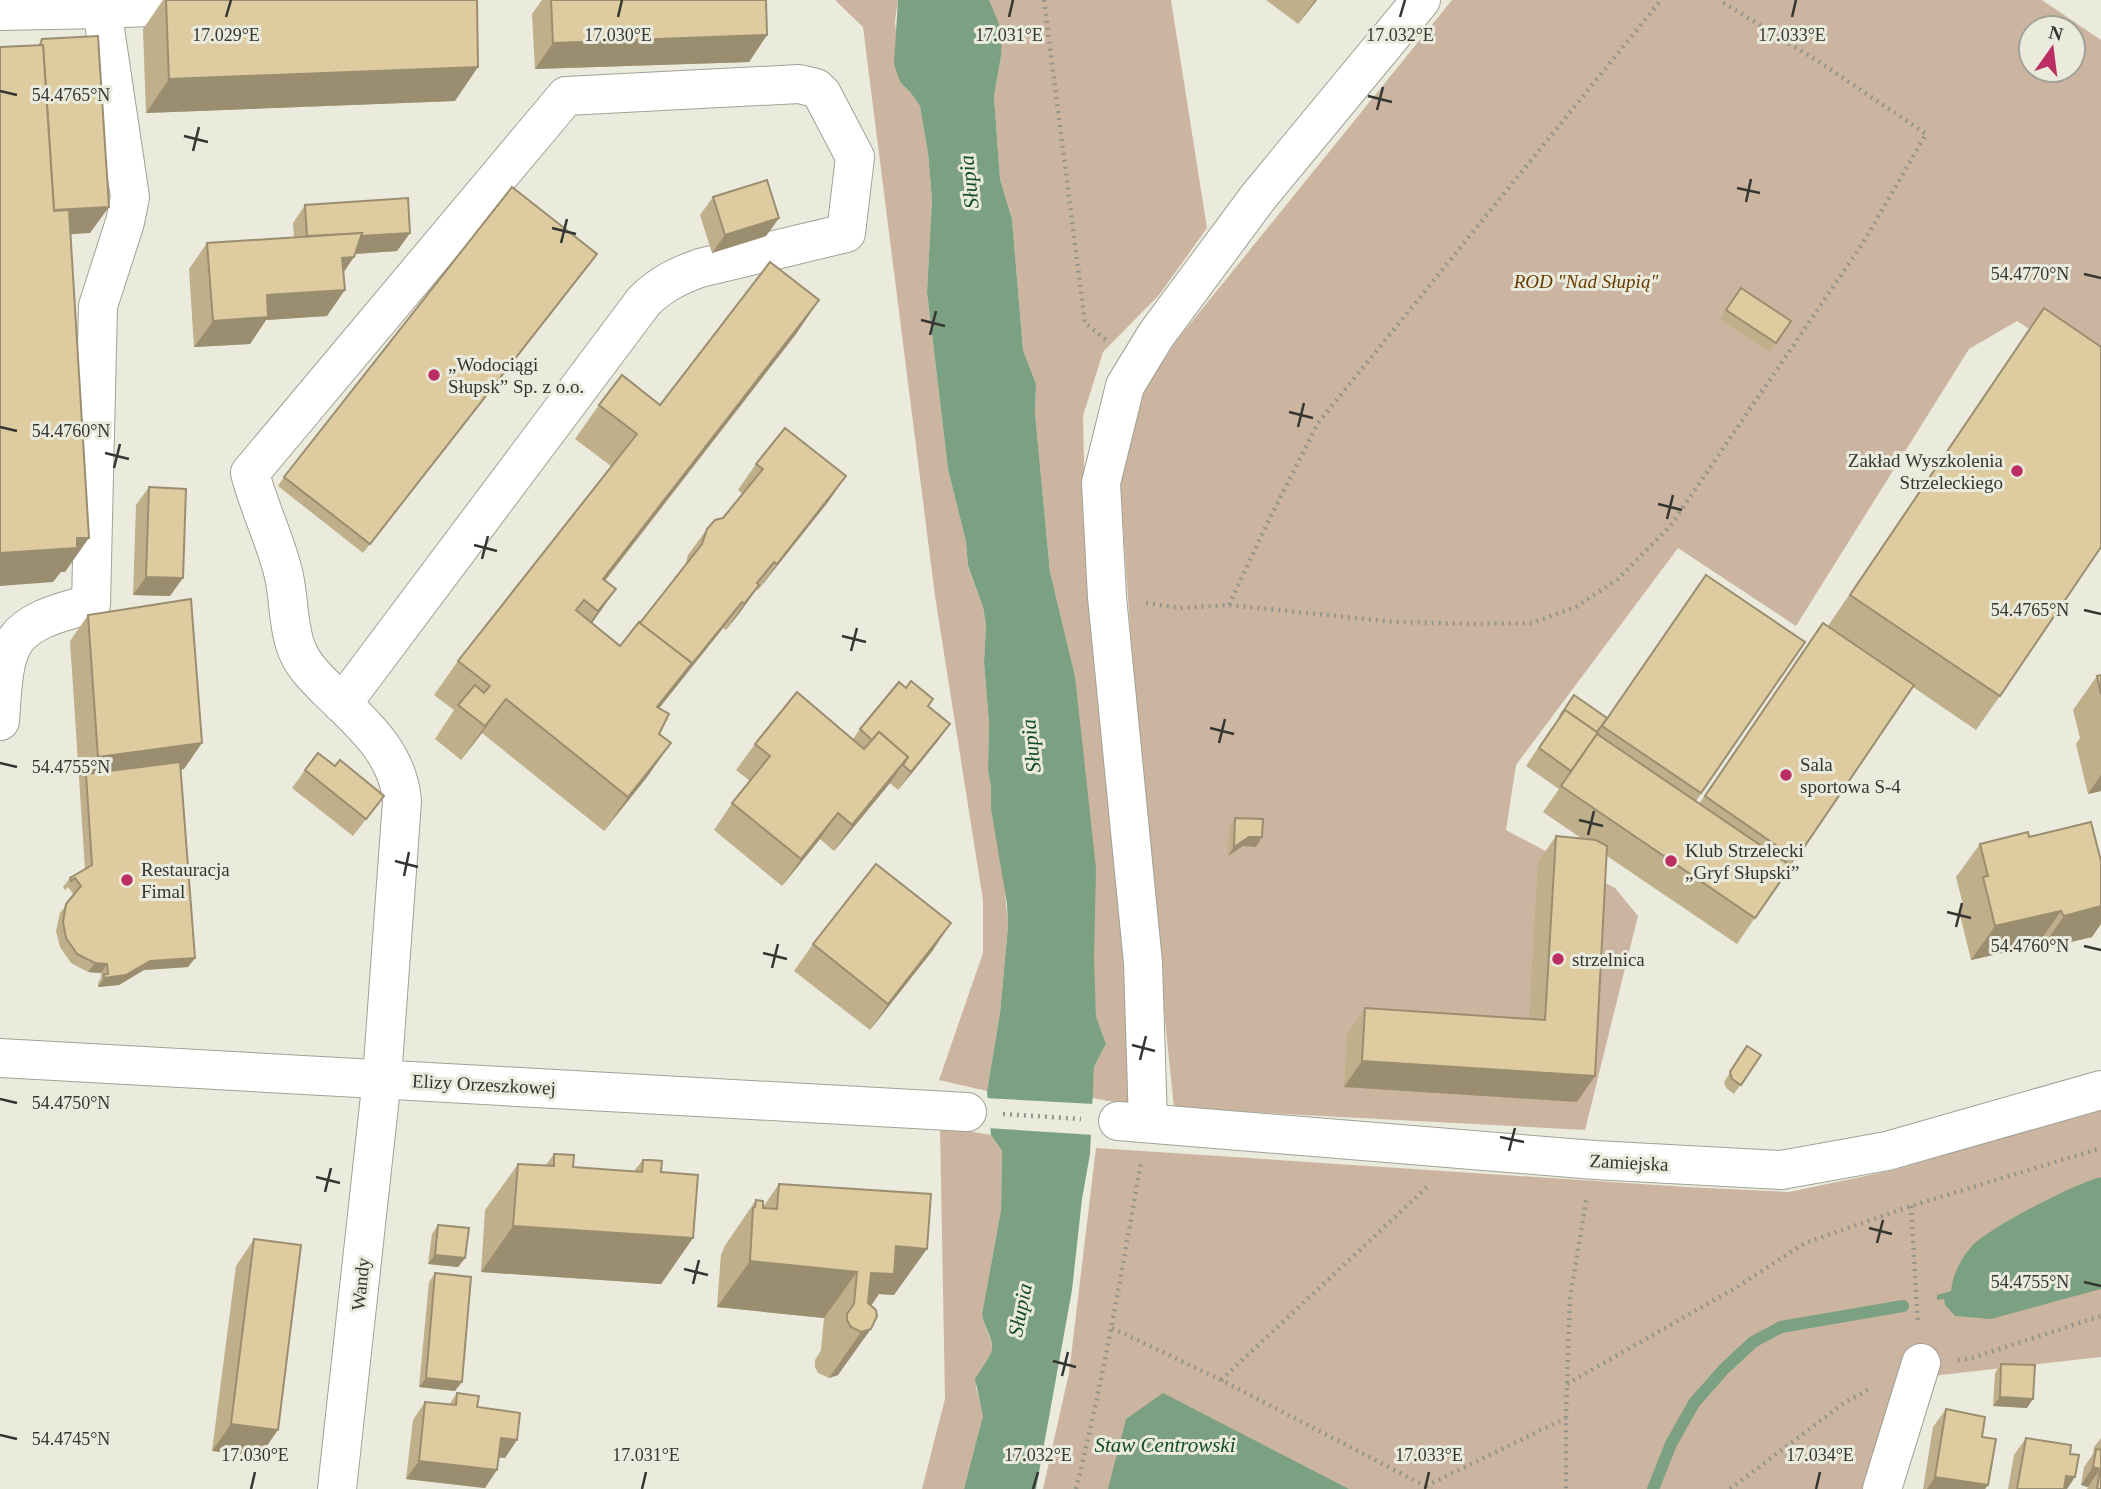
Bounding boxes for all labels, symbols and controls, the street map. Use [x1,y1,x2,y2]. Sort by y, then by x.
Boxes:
north arrow [2017,14,2087,84]
text: N [2047,21,2065,45]
text: 17.029°E [192,25,260,45]
text: 17.030°E [584,25,652,45]
text: 17.031°E [975,25,1043,45]
text: 17.032°E [1366,25,1434,45]
text: 17.033°E [1758,25,1826,45]
text: 54.4765°N [32,85,110,105]
water label: Słupia [954,154,984,210]
text: 54.4770°N [1991,264,2069,284]
park label: ROD "Nad Słupią" [1513,271,1659,292]
place label: „Wodociągi Słupsk” Sp. z o.o. [448,354,584,397]
marker: „Wodociągi Słupsk” Sp. z o.o. [426,367,442,383]
text: 54.4760°N [32,421,110,441]
place label: Zakład Wyszkolenia Strzeleckiego [1848,450,2004,493]
marker: Zakład Wyszkolenia Strzeleckiego [2009,463,2025,479]
text: 54.4765°N [1991,600,2069,620]
water label: Słupia [1016,718,1046,774]
place label: Sala sportowa S-4 [1800,754,1901,797]
text: 54.4755°N [32,757,110,777]
marker: Sala sportowa S-4 [1778,767,1794,783]
place label: Klub Strzelecki „Gryf Słupski” [1685,840,1804,883]
marker: Klub Strzelecki „Gryf Słupski” [1663,853,1679,869]
place label: Restauracja Fimal [141,859,230,902]
marker: Restauracja Fimal [119,872,135,888]
text: 54.4760°N [1991,936,2069,956]
place label: strzelnica [1572,949,1645,970]
marker: strzelnica [1550,951,1566,967]
street label: Elizy Orzeszkowej [412,1070,556,1099]
text: 54.4750°N [32,1093,110,1113]
street label: Zamiejska [1589,1150,1670,1175]
street label: Wandy [347,1256,374,1312]
text: 54.4755°N [1991,1272,2069,1292]
water label: Słupia [1003,1281,1037,1339]
text: 54.4745°N [32,1429,110,1449]
water label: Staw Centrowski [1095,1433,1236,1457]
text: 17.030°E [221,1445,289,1465]
text: 17.031°E [612,1445,680,1465]
text: 17.032°E [1004,1445,1072,1465]
text: 17.033°E [1395,1445,1463,1465]
text: 17.034°E [1786,1445,1854,1465]

